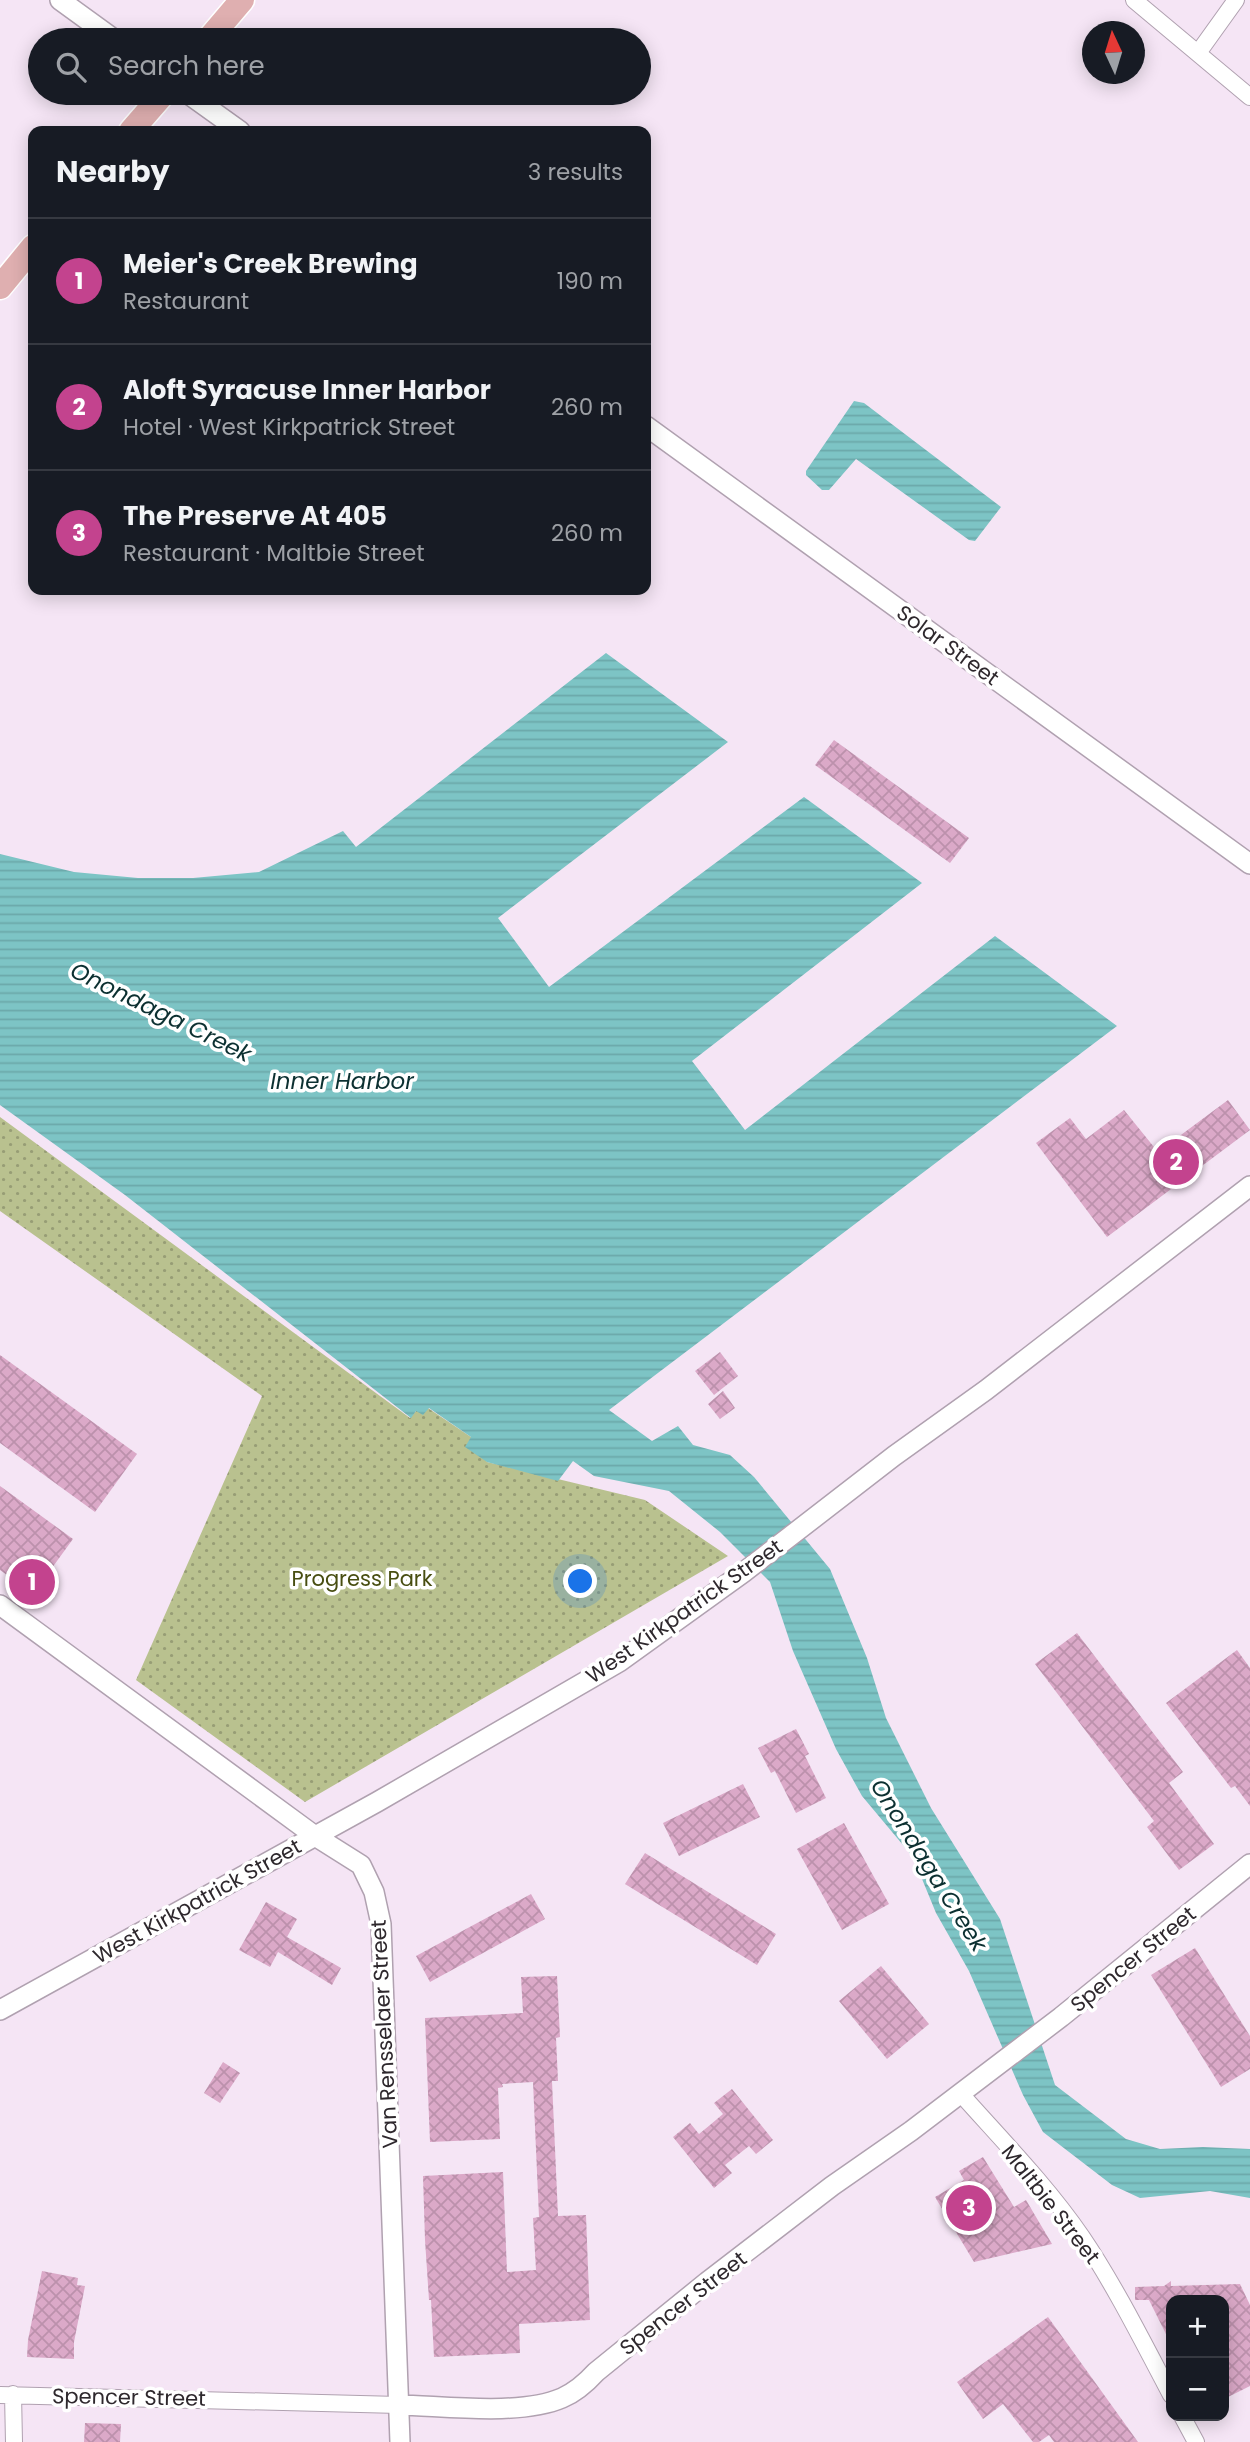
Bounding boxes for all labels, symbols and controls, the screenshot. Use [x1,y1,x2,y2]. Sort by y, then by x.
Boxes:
north arrow [1082,21,1145,84]
search box [28,28,651,105]
icon: search [52,48,90,86]
text: Search here [108,48,265,84]
text: Nearby [56,150,170,193]
text: 3 results [528,156,623,188]
text: Meier's Creek Brewing [123,246,418,282]
text: 1 [75,265,83,297]
text: 190 m [557,265,623,297]
text: Restaurant [123,285,249,317]
text: Aloft Syracuse Inner Harbor [123,372,491,408]
text: 2 [72,391,86,423]
text: 260 m [551,391,623,423]
text: Hotel · West Kirkpatrick Street [123,411,455,443]
text: The Preserve At 405 [123,498,387,534]
text: 3 [72,517,86,549]
text: 260 m [551,517,623,549]
text: Restaurant · Maltbie Street [123,537,425,569]
street label: Solar Street [891,598,1005,692]
water label: Onondaga Creek [65,954,258,1070]
water label: Inner Harbor [270,1065,415,1097]
pin: 2 [1153,1136,1199,1188]
street label: West Kirkpatrick Street [580,1532,788,1690]
pin: 1 [9,1556,55,1608]
park label: Progress Park [291,1564,433,1593]
your location [563,1564,597,1598]
water label: Onondaga Creek [863,1773,996,1958]
street label: West Kirkpatrick Street [88,1832,306,1970]
street label: Spencer Street [1064,1899,1202,2019]
street label: Van Rensselaer Street [364,1919,404,2149]
street label: Maltbie Street [995,2138,1107,2270]
pin: 3 [946,2182,992,2234]
street label: Spencer Street [614,2244,752,2362]
map controls [1166,2295,1229,2421]
button: + [1166,2295,1229,2358]
button: − [1166,2358,1229,2421]
street label: Spencer Street [52,2381,206,2413]

